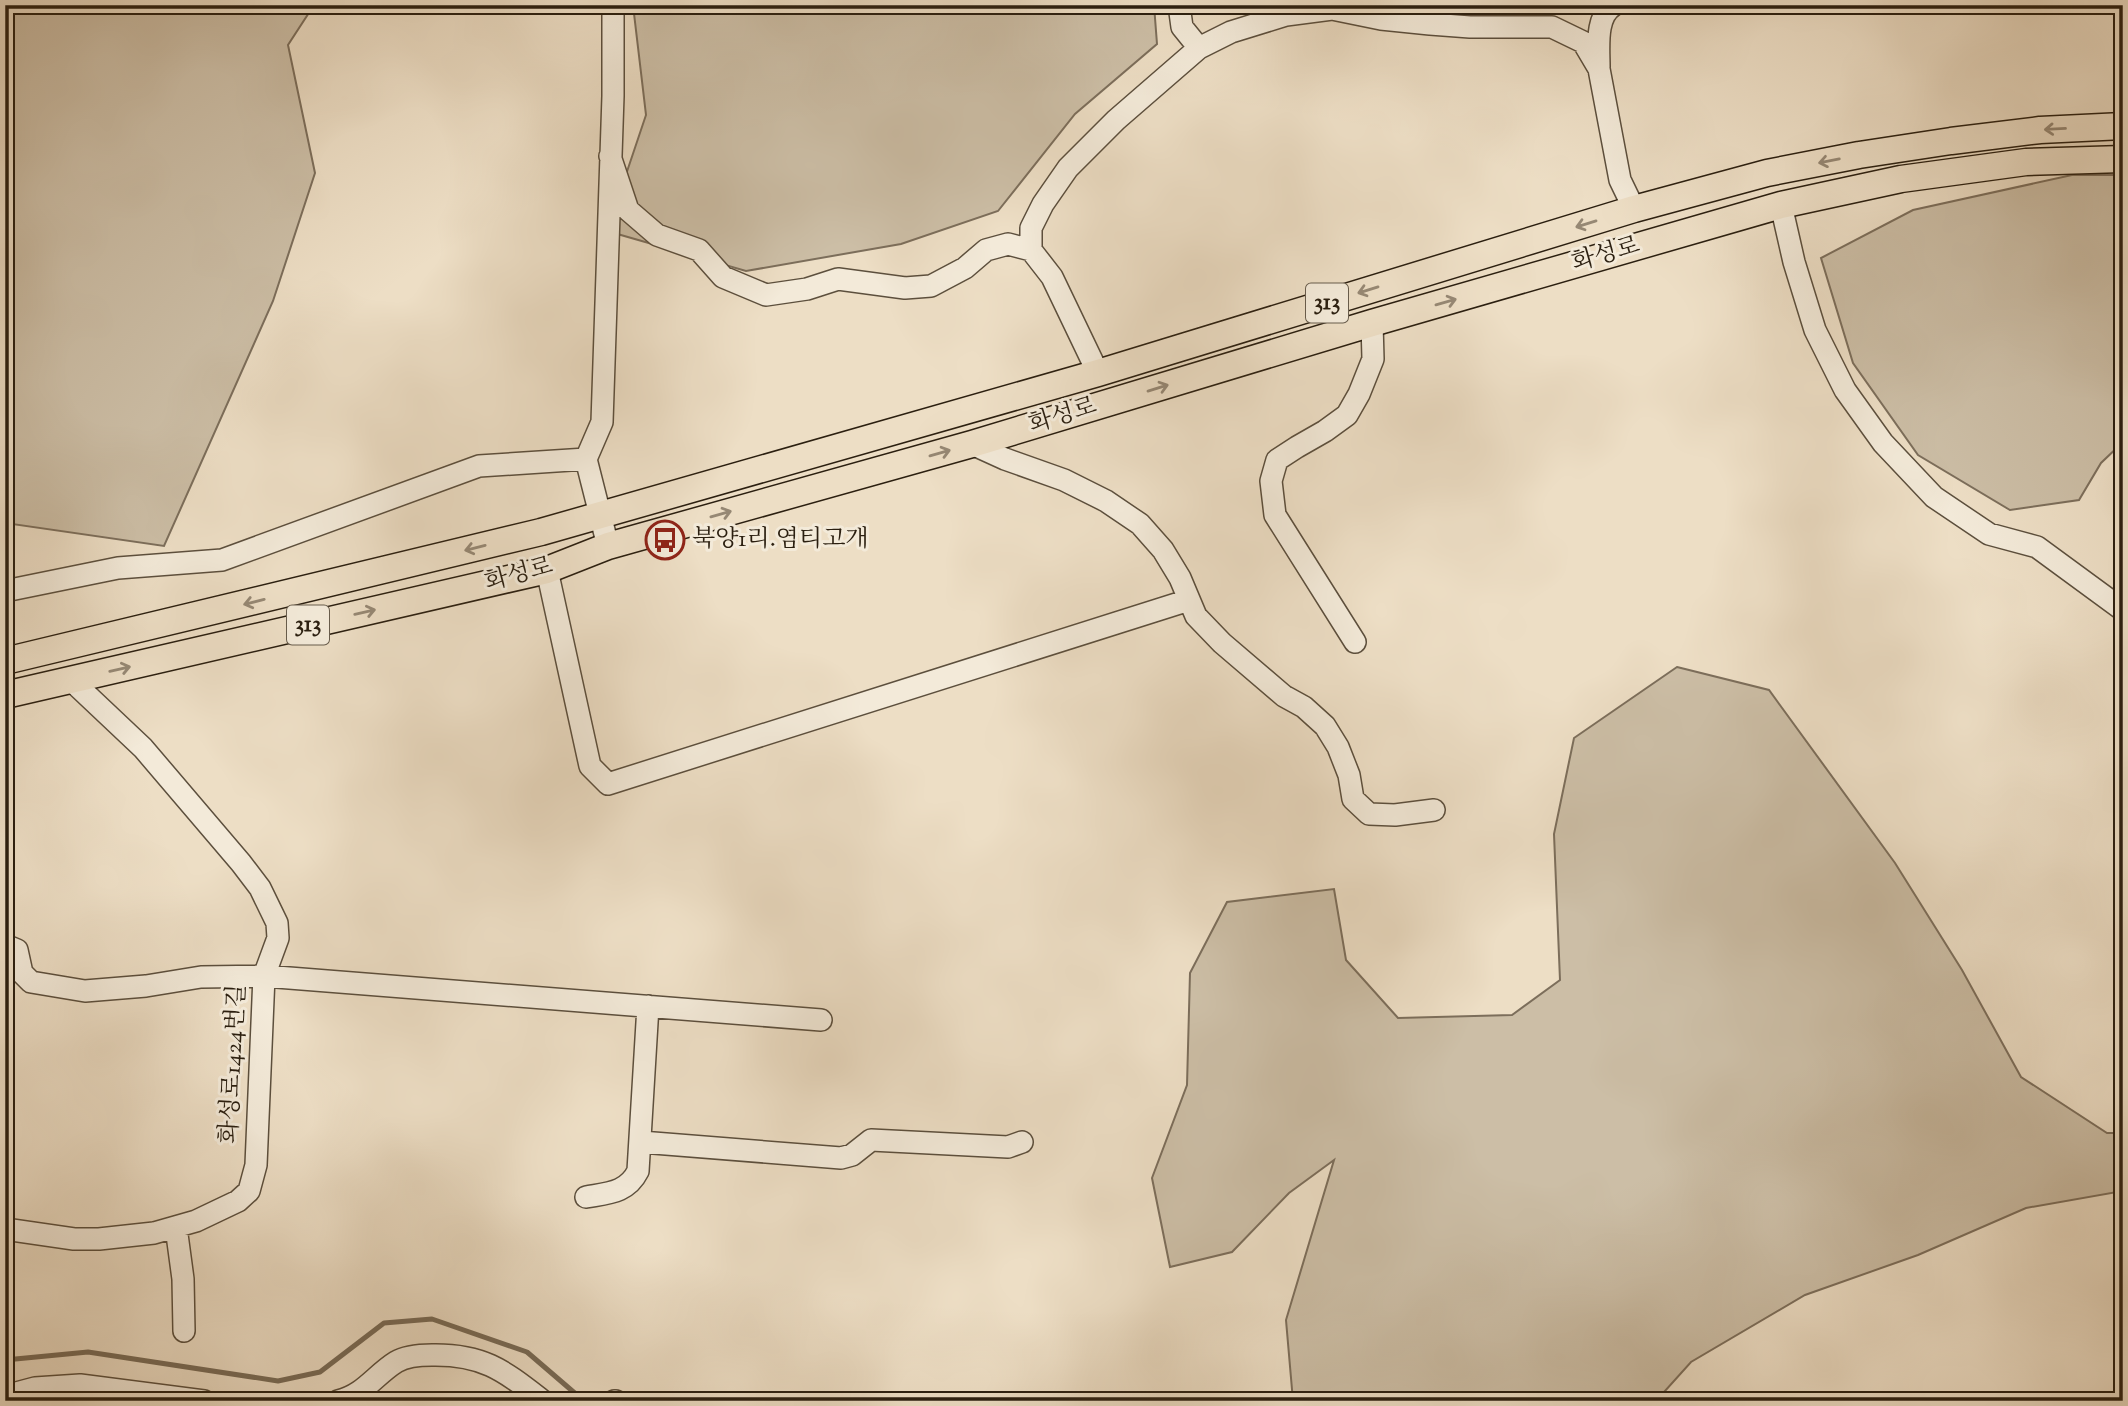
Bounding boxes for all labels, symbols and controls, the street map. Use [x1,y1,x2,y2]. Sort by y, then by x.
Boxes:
one-way arrow [2043,123,2066,136]
one-way arrow [1818,154,1841,168]
one-way arrow [1575,218,1597,231]
street label: 화성로 [1568,229,1644,281]
road number: 313 [1306,284,1348,322]
one-way arrow [1357,285,1379,298]
one-way arrow [1435,294,1457,307]
one-way arrow [1147,380,1169,393]
street label: 화성로 [1025,390,1101,442]
one-way arrow [929,445,951,458]
one-way arrow [709,507,732,520]
bus stop icon: 북양1리.염티고개 [644,519,686,561]
place label: 북양1리.염티고개 [692,523,869,557]
one-way arrow [464,542,487,555]
street label: 화성로 [481,550,557,600]
one-way arrow [243,596,266,609]
one-way arrow [353,604,376,618]
road number: 313 [287,606,329,645]
one-way arrow [108,661,131,675]
street label: 화성로1424번길 [213,983,255,1145]

